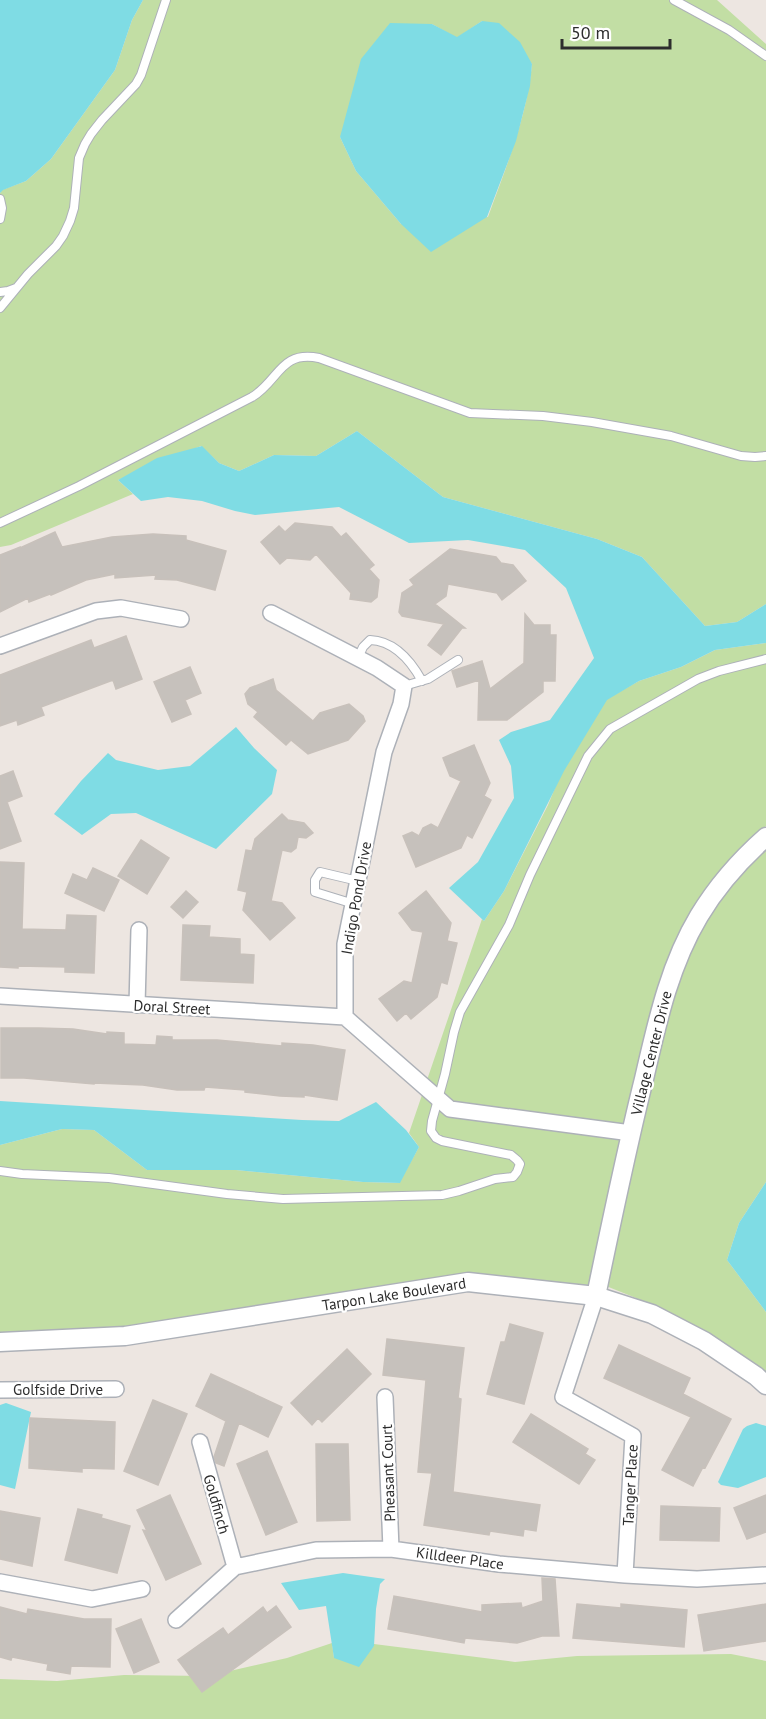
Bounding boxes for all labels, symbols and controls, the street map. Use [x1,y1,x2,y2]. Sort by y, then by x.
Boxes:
scale bar [562,12,670,50]
text: 50 m [571,21,610,44]
street label: Indigo Pond Drive [337,840,375,956]
street label: Village Center Drive [626,989,676,1118]
street label: Doral Street [133,995,211,1019]
street label: Tarpon Lake Boulevard [321,1273,467,1315]
street label: Golfside Drive [13,1380,103,1399]
street label: Pheasant Court [377,1424,399,1522]
street label: Tanger Place [618,1444,642,1526]
street label: Goldfinch [199,1472,235,1536]
street label: Killdeer Place [415,1542,505,1574]

